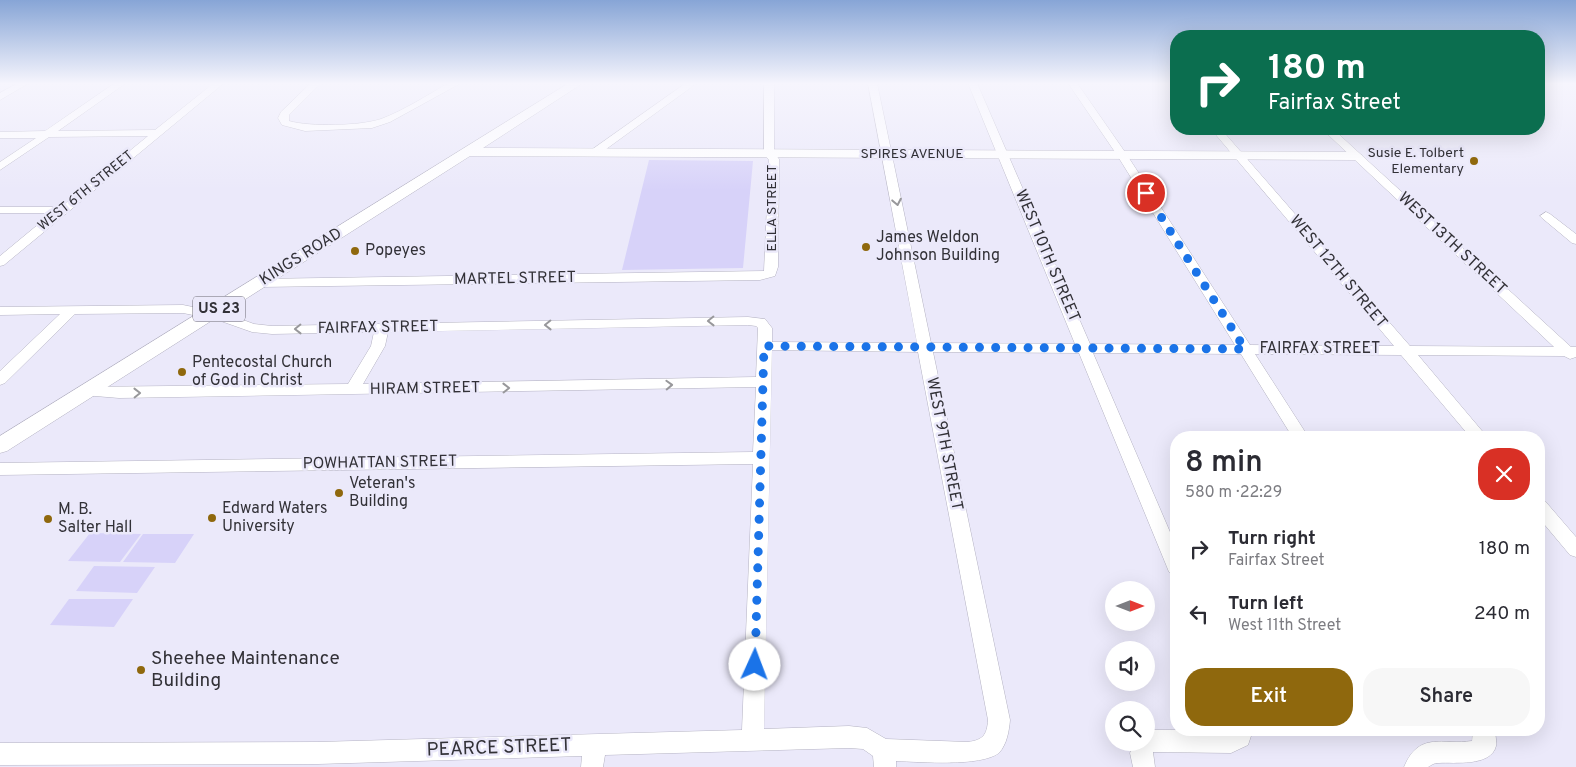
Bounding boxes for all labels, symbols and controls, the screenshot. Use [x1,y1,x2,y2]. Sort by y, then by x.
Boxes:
text: 180 m [1268,47,1366,91]
icon: right [1185,50,1250,115]
text: Fairfax Street [1268,90,1401,117]
place label: Susie E. Tolbert Elementary [1367,145,1464,178]
street label: SPIRES AVENUE [860,146,964,163]
street label: WEST 6TH STREET [35,147,137,235]
marker: Susie E. Tolbert Elementary [1468,155,1480,167]
street label: ELLA STREET [764,165,781,251]
pin [1125,172,1167,214]
icon: arrive [1132,179,1160,207]
street label: WEST 10TH STREET [1010,187,1084,325]
street label: WEST 13TH STREET [1393,188,1511,300]
one-way arrow [891,197,901,206]
street label: WEST 12TH STREET [1285,211,1391,333]
street label: KINGS ROAD [256,224,346,290]
place label: James Weldon Johnson Building [876,228,1000,266]
place label: Popeyes [365,241,426,261]
marker: James Weldon Johnson Building [860,241,872,253]
marker: Popeyes [349,245,361,257]
street label: MARTEL STREET [454,268,576,290]
road number: US 23 [193,296,245,322]
one-way arrow [707,316,715,327]
street label: FAIRFAX STREET [317,317,439,339]
one-way arrow [544,320,552,330]
one-way arrow [294,324,302,334]
street label: FAIRFAX STREET [1260,339,1380,359]
place label: Pentecostal Church of God in Christ [192,353,332,391]
marker: Pentecostal Church of God in Christ [176,366,188,378]
street label: WEST 9TH STREET [921,376,967,512]
street label: HIRAM STREET [370,378,480,400]
one-way arrow [665,380,673,390]
one-way arrow [502,383,510,393]
one-way arrow [133,388,141,398]
text: 8 min [1185,445,1263,482]
button: close [1478,448,1530,500]
street label: POWHATTAN STREET [303,452,457,474]
place label: Veteran's Building [349,474,415,512]
text: 580 m · 22:29 [1185,483,1282,503]
marker: Veteran's Building [333,487,345,499]
place label: Edward Waters University [222,499,328,537]
place label: M. B. Salter Hall [58,500,132,538]
marker: Edward Waters University [206,512,218,524]
marker: M. B. Salter Hall [42,513,54,525]
text: Turn right [1228,527,1316,551]
icon: right [1185,535,1213,563]
text: 180 m [1479,537,1530,561]
text: Fairfax Street [1228,551,1325,571]
north arrow [1105,581,1155,631]
map controls [1105,581,1155,751]
text: Turn left [1228,592,1304,616]
icon: left [1185,600,1213,628]
text: 240 m [1474,602,1530,626]
text: West 11th Street [1228,616,1341,636]
position arrow [728,638,780,690]
button: sound [1105,641,1155,691]
place label: Sheehee Maintenance Building [151,647,340,693]
marker: Sheehee Maintenance Building [135,664,147,676]
button: Exit [1185,668,1353,726]
button: Share [1363,668,1530,726]
button: search [1105,701,1155,751]
street label: PEARCE STREET [426,733,572,763]

